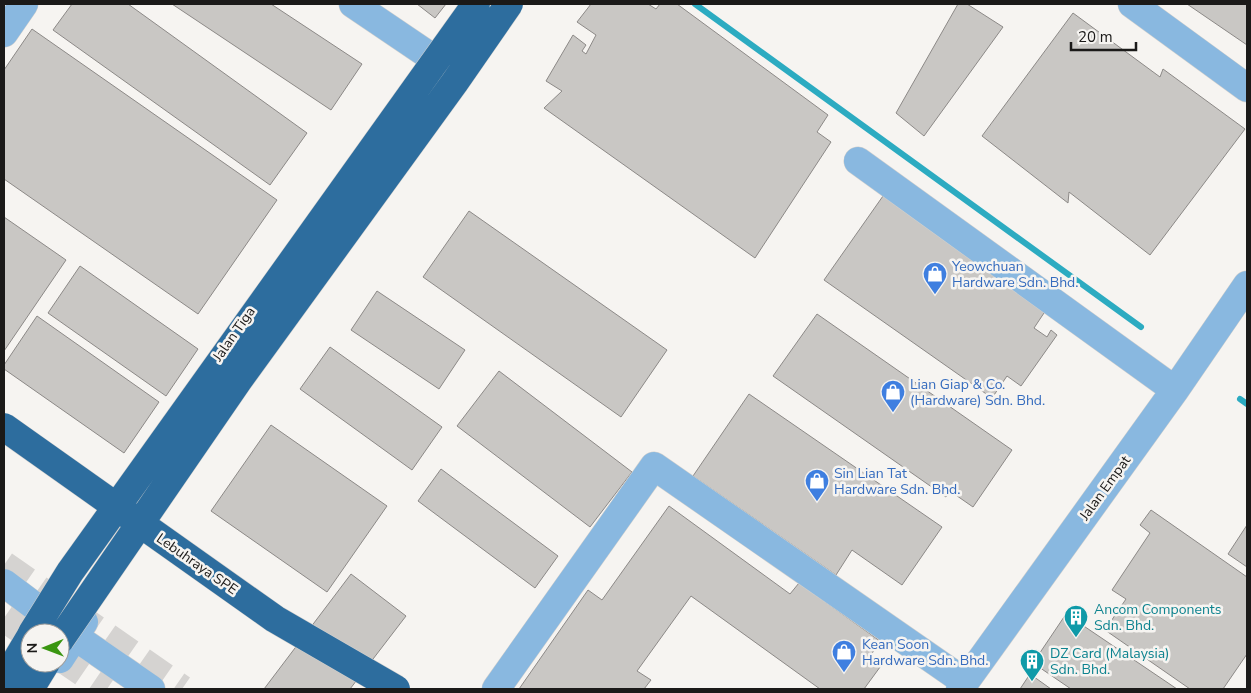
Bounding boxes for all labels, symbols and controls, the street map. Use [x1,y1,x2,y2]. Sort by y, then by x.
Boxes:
scale bar [1071,20,1136,52]
text: 20 m [1078,27,1113,47]
place label: Yeowchuan Hardware Sdn. Bhd. [951,257,1078,292]
shop icon: Yeowchuan Hardware Sdn. Bhd. [922,261,948,295]
street label: Jalan Tiga [208,303,260,366]
place label: Lian Giap & Co. (Hardware) Sdn. Bhd. [910,375,1045,410]
shop icon: Lian Giap & Co. (Hardware) Sdn. Bhd. [880,379,906,413]
street label: Jalan Empat [1074,452,1135,525]
place label: Sin Lian Tat Hardware Sdn. Bhd. [834,464,960,499]
shop icon: Sin Lian Tat Hardware Sdn. Bhd. [804,468,830,502]
street label: Lebuhraya SPE [153,529,241,599]
place label: Ancom Components Sdn. Bhd. [1094,600,1222,635]
building icon: Ancom Components Sdn. Bhd. [1063,604,1089,638]
north arrow [20,623,70,673]
place label: Kean Soon Hardware Sdn. Bhd. [862,635,988,670]
shop icon: Kean Soon Hardware Sdn. Bhd. [831,639,857,673]
text: N [23,643,42,654]
place label: DZ Card (Malaysia) Sdn. Bhd. [1050,644,1170,679]
building icon: DZ Card (Malaysia) Sdn. Bhd. [1019,648,1045,682]

